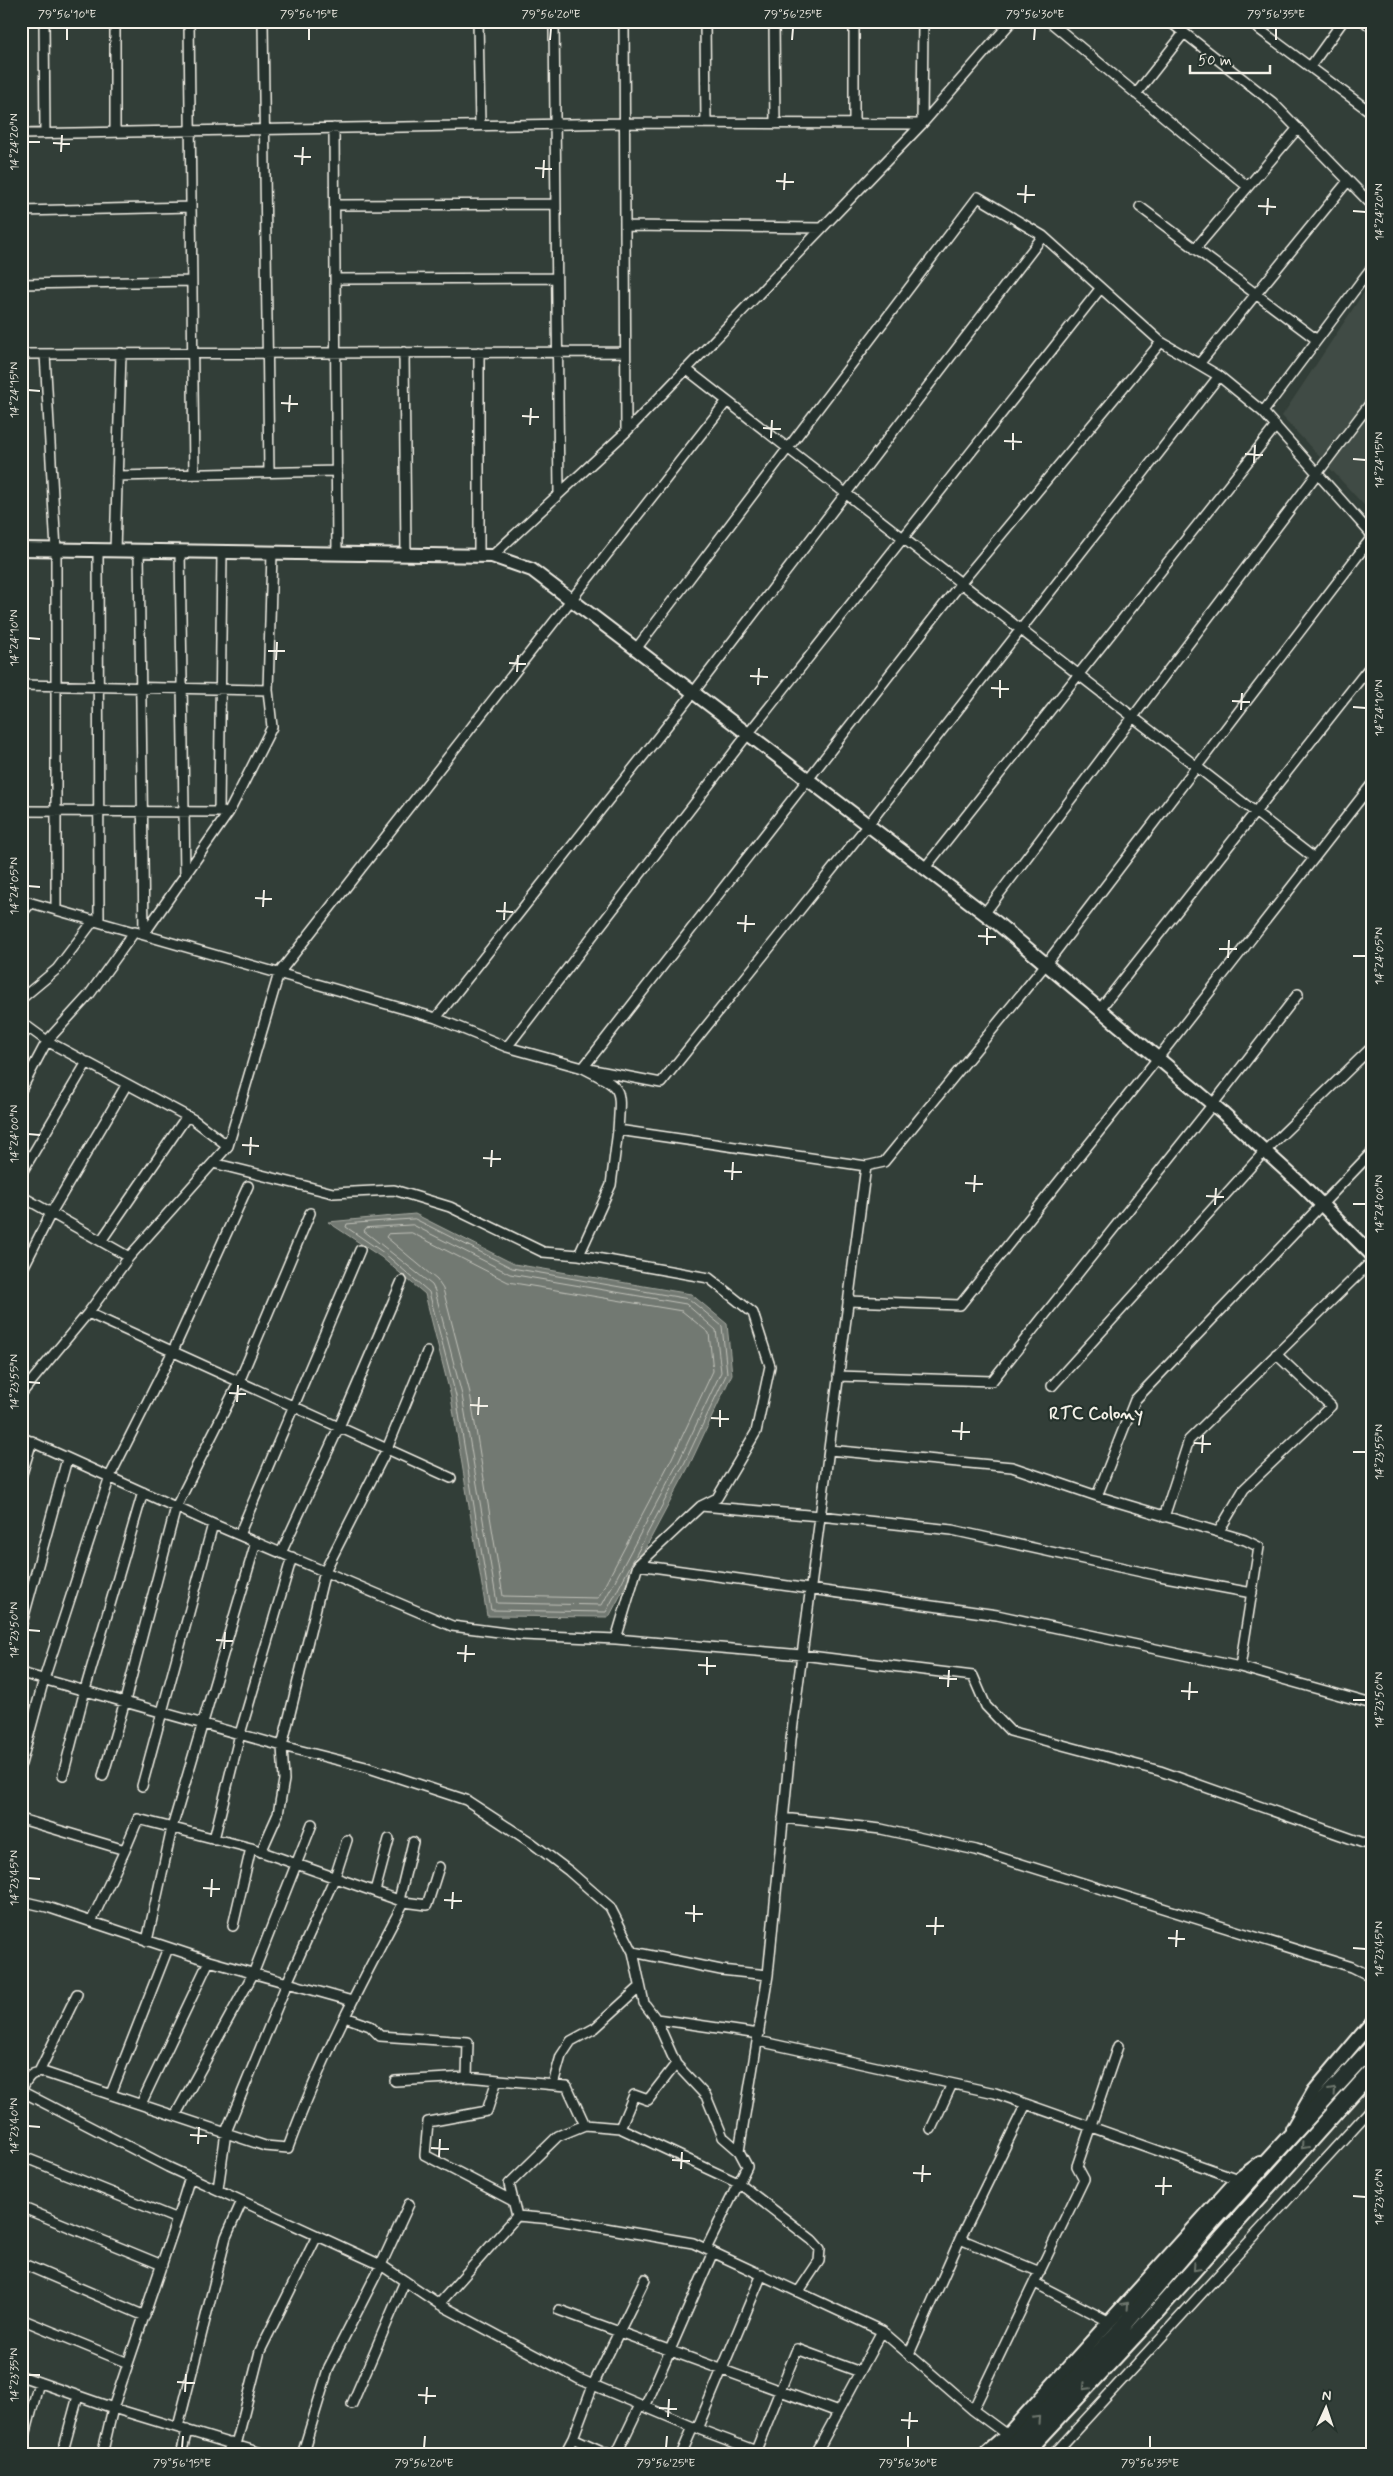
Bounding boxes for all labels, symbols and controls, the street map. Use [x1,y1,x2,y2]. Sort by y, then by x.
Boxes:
text: 79°56'10"E [38,7,96,23]
text: 79°56'15"E [280,7,338,23]
text: 79°56'20"E [522,7,581,23]
text: 79°56'25"E [764,7,822,23]
text: 79°56'30"E [1006,7,1064,23]
text: 79°56'35"E [1247,7,1305,23]
scale bar [1190,42,1270,74]
text: 50 m [1198,51,1232,71]
text: 14°24'20"N [7,113,23,171]
text: 14°24'20"N [1372,183,1388,241]
text: 14°24'15"N [7,362,23,418]
text: 14°24'15"N [1372,432,1388,488]
text: 14°24'10"N [7,609,23,667]
text: 14°24'10"N [1372,679,1388,737]
text: 14°24'05"N [7,857,23,915]
text: 14°24'05"N [1372,927,1388,985]
text: 14°24'00"N [7,1105,23,1163]
text: 14°24'00"N [1372,1175,1388,1233]
text: 14°23'55"N [7,1354,23,1410]
district label: RTC Colony [1049,1402,1143,1426]
text: 14°23'55"N [1372,1424,1388,1480]
text: 14°23'50"N [7,1602,23,1658]
text: 14°23'50"N [1372,1672,1388,1728]
text: 14°23'45"N [7,1850,23,1906]
text: 14°23'45"N [1372,1921,1388,1977]
one-way arrow [1327,2087,1336,2096]
text: 14°23'40"N [7,2098,23,2154]
one-way arrow [1301,2141,1310,2150]
text: 14°23'40"N [1372,2169,1388,2225]
one-way arrow [1192,2262,1201,2271]
one-way arrow [1120,2301,1129,2310]
text: 14°23'35"N [7,2348,23,2402]
one-way arrow [1083,2382,1092,2391]
north arrow [1300,2384,1350,2434]
text: N [1321,2387,1332,2405]
one-way arrow [1031,2416,1040,2425]
text: 79°56'15"E [153,2456,211,2472]
text: 79°56'20"E [395,2456,454,2472]
text: 79°56'25"E [637,2456,695,2472]
text: 79°56'30"E [879,2456,937,2472]
text: 79°56'35"E [1121,2456,1179,2472]

